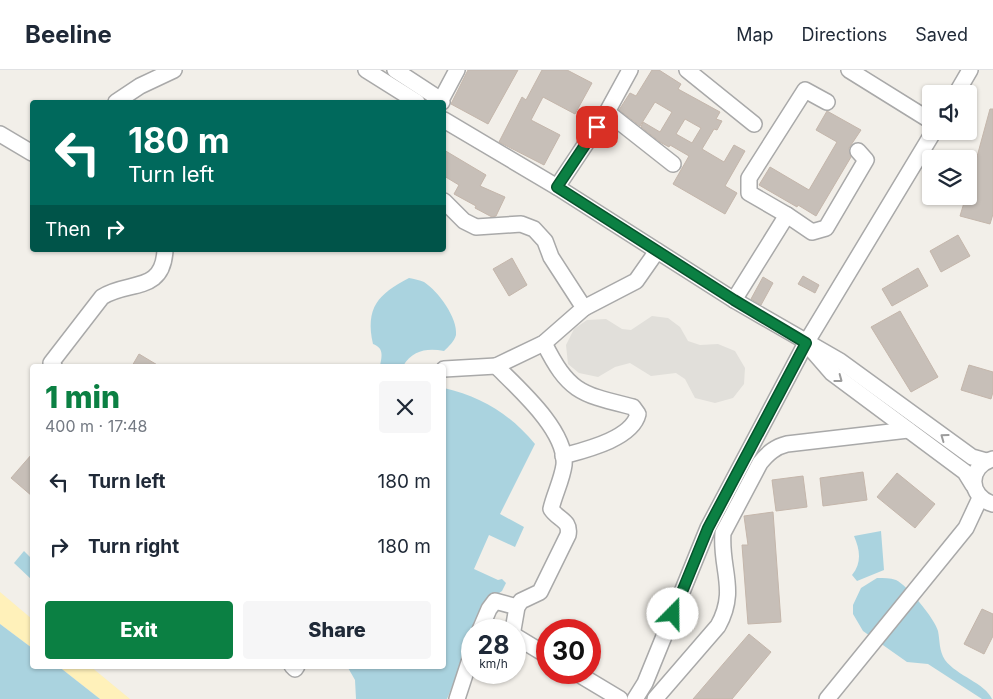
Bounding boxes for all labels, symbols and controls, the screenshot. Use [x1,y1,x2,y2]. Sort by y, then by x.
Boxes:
text: Beeline [25,20,112,49]
text: Map [736,24,774,45]
text: Directions [802,24,887,45]
text: Saved [915,24,968,45]
map controls [922,85,977,205]
button: sound [922,85,977,140]
pin [576,106,618,148]
icon: arrive [583,113,611,141]
text: 180 m [128,119,230,161]
icon: left [45,120,110,185]
button: layers [922,150,977,205]
text: Turn left [128,161,214,187]
icon: right [101,215,129,243]
text: Then [45,218,91,241]
one-way arrow [833,373,843,382]
text: 1 min [45,379,120,415]
button: close [379,381,431,433]
text: 400 m · 17:48 [45,416,148,436]
one-way arrow [941,434,950,443]
icon: left [45,468,73,496]
text: Turn left [88,470,166,493]
text: 180 m [378,470,431,493]
icon: right [45,533,73,561]
text: Turn right [88,535,179,558]
text: 180 m [378,535,431,558]
position arrow [646,587,698,639]
button: Exit [45,601,233,659]
button: Share [243,601,431,659]
speed limit sign: 30 [536,619,601,684]
text: 28 [477,630,510,660]
text: km/h [479,656,508,671]

